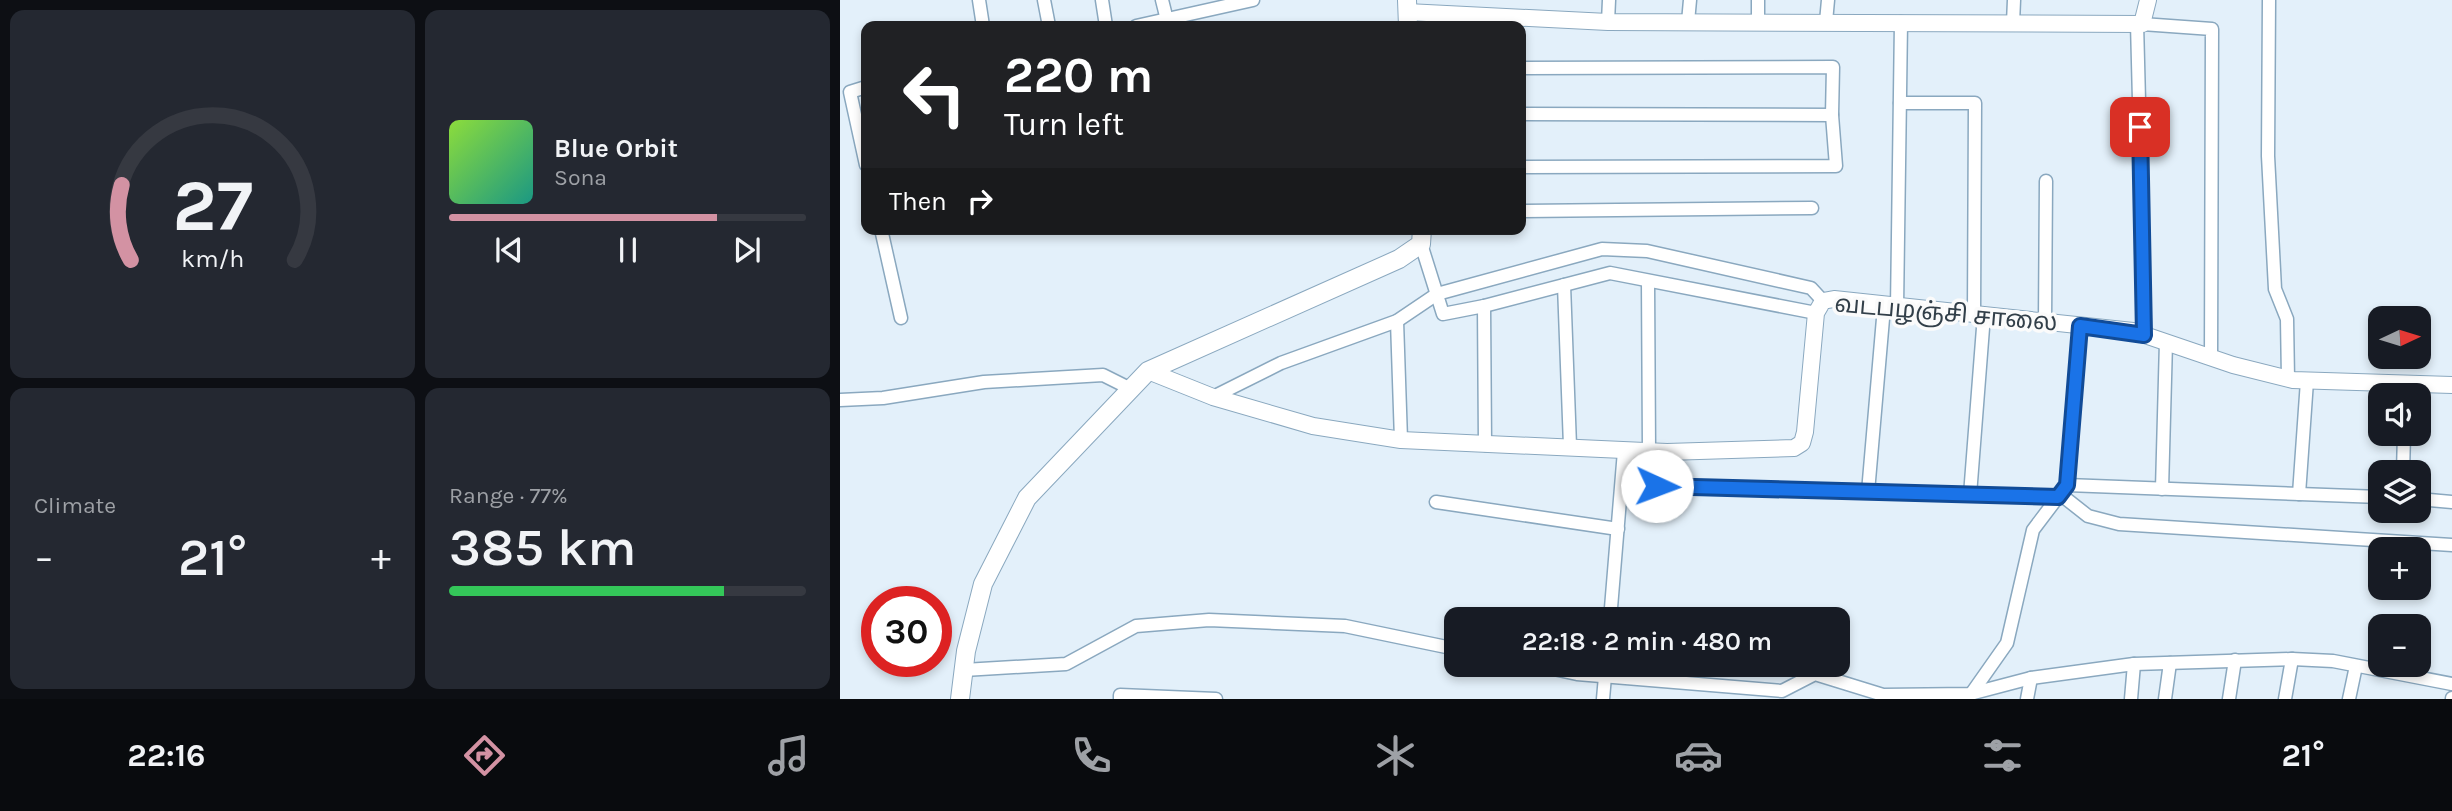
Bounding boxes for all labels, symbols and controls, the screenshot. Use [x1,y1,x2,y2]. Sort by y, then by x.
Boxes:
text: 220 m [1004,47,1153,104]
icon: left [889,49,980,140]
pin [2110,97,2170,157]
text: Turn left [1004,106,1124,143]
icon: arrive [2121,108,2159,146]
text: Blue Orbit [554,133,678,164]
text: 27 [172,164,253,249]
text: Sona [554,164,607,191]
icon: right [961,182,999,220]
text: Then [889,186,947,217]
icon: previous [490,231,528,269]
icon: pause [609,231,647,269]
icon: next [728,231,766,269]
text: km/h [181,244,244,273]
street label: வடபழஞ்சி சாலை [1833,289,2059,339]
north arrow [2368,306,2431,369]
map controls [2368,306,2431,677]
button: sound [2368,383,2431,446]
position arrow [1620,449,1694,523]
button: layers [2368,460,2431,523]
text: Range · 77% [449,482,568,509]
text: Climate [34,492,116,519]
text: 385 km [449,517,637,578]
text: 21° [178,527,247,588]
text: − [34,535,54,580]
text: + [371,535,391,580]
button: + [2368,537,2431,600]
speed limit sign: 30 [861,586,952,677]
button: − [2368,614,2431,677]
text: 22:18 · 2 min · 480 m [1522,626,1772,657]
icon: directions [460,731,509,780]
icon: music [764,731,813,780]
icon: phone [1067,731,1116,780]
icon: climate [1371,731,1420,780]
icon: car [1674,731,1723,780]
icon: filters [1978,731,2027,780]
text: 22:16 [127,737,205,774]
text: 21° [2281,737,2325,774]

